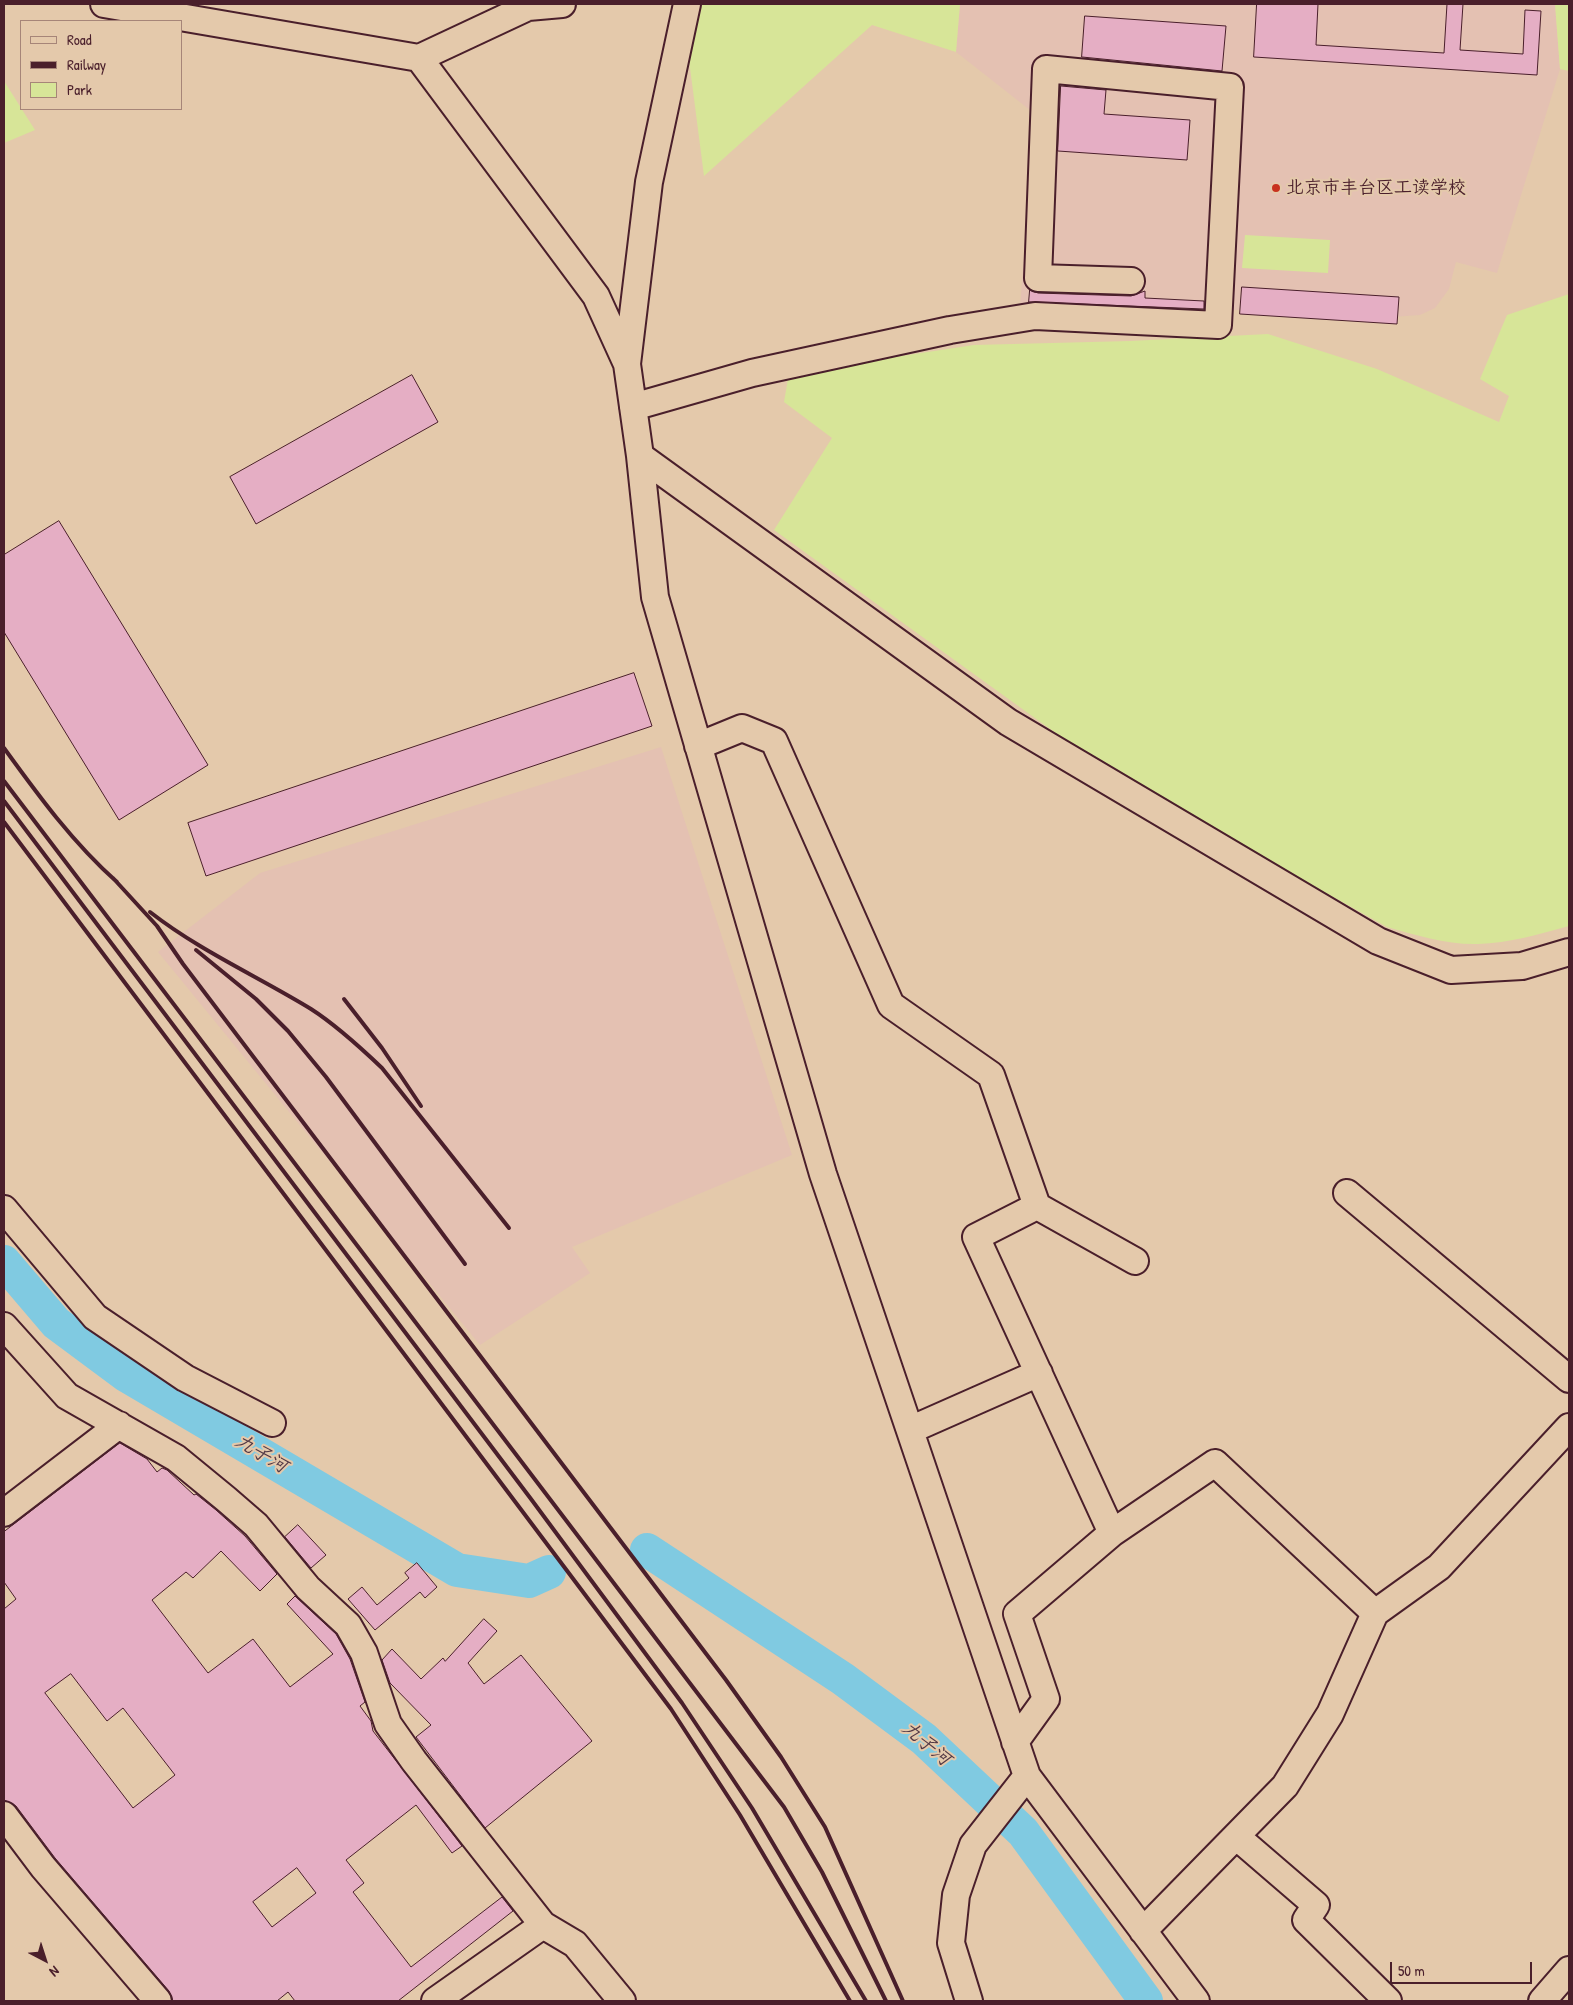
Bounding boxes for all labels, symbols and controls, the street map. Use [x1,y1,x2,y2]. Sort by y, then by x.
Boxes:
legend [20,20,182,110]
text: Road [67,29,92,50]
text: Railway [67,54,106,75]
text: Park [67,79,92,100]
place label: 北京市丰台区工读学校 [1286,177,1466,199]
marker: 北京市丰台区工读学校 [1270,182,1282,194]
water label: 九子河 [231,1430,291,1478]
water label: 九子河 [897,1717,955,1771]
north arrow [20,1935,70,1985]
scale bar [1393,1952,1536,1984]
text: 50 m [1398,1960,1425,1981]
text: N [46,1962,64,1982]

